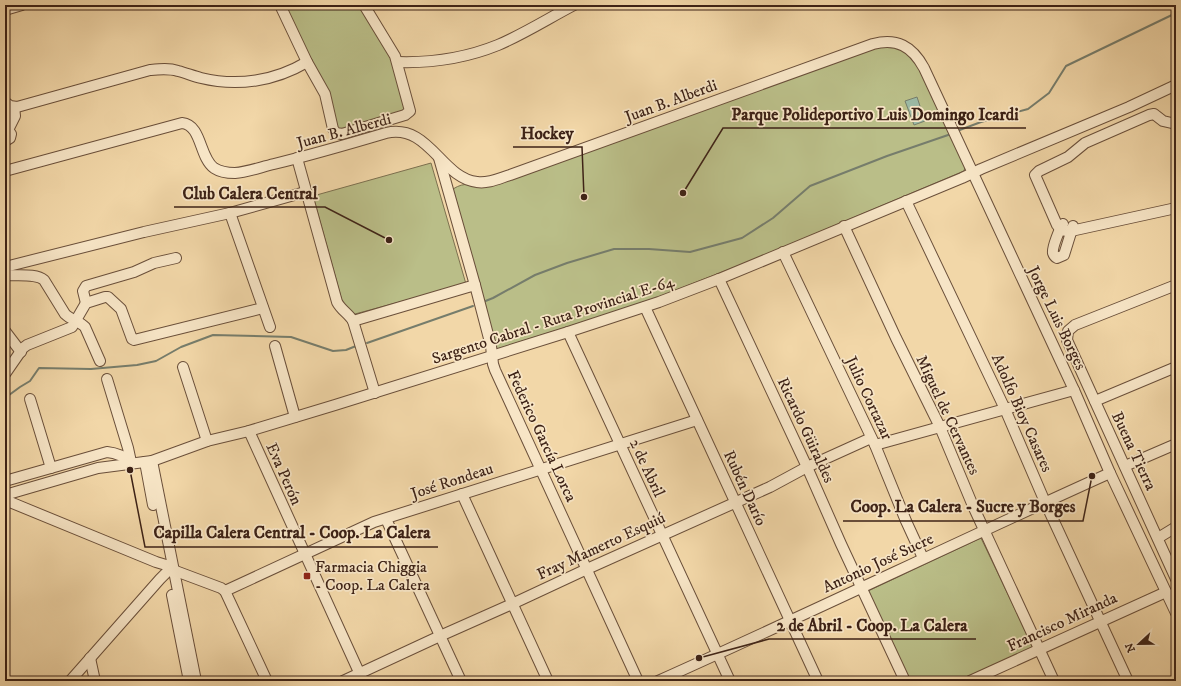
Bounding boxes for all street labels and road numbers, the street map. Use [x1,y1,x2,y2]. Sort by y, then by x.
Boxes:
street label: Juan B. Alberdi [620,75,720,128]
street label: Juan B. Alberdi [293,109,393,154]
street label: Jorge Luis Borges [1022,261,1091,373]
street label: Sargento Cabral - Ruta Provincial E-64 [429,271,677,369]
street label: Julio Cortazar [840,351,897,443]
street label: Adolfo Bioy Casares [987,351,1057,475]
street label: Miguel de Cervantes [912,352,984,478]
street label: Federico García Lorca [503,367,581,505]
street label: Ricardo Güiraldes [773,374,839,486]
street label: Buena Tierra [1107,408,1161,494]
street label: 2 de Abril [625,436,669,500]
street label: Eva Perón [261,440,307,509]
street label: Rubén Darío [719,447,771,529]
street label: José Rondeau [407,458,496,504]
street label: Fray Mamerto Esquiú [534,507,669,584]
street label: Antonio José Sucre [819,528,937,597]
street label: Francisco Miranda [1004,588,1120,656]

